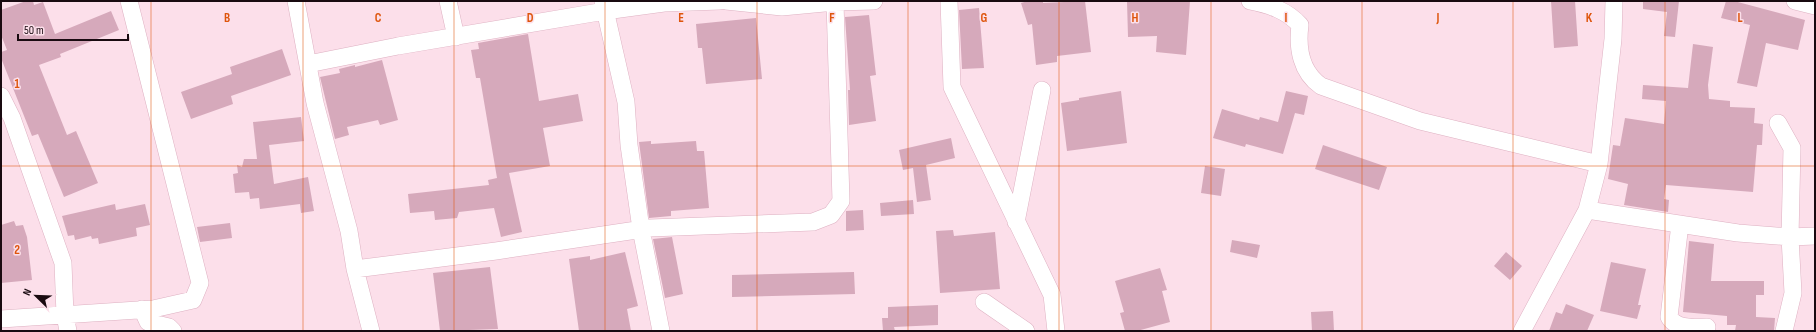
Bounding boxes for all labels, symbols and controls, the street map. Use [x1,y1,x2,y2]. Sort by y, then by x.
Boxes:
text: B [224,10,230,26]
text: C [375,10,382,26]
text: D [527,10,534,26]
text: E [678,10,684,26]
text: F [829,10,835,26]
text: G [981,10,988,26]
text: H [1132,10,1139,26]
text: I [1285,10,1288,26]
text: J [1436,10,1440,26]
text: K [1586,10,1593,26]
text: L [1737,10,1743,26]
scale bar [18,16,128,42]
text: 50 m [24,23,44,38]
text: 1 [14,76,20,92]
text: 2 [14,242,20,258]
north arrow [16,276,56,316]
text: N [20,287,34,298]

